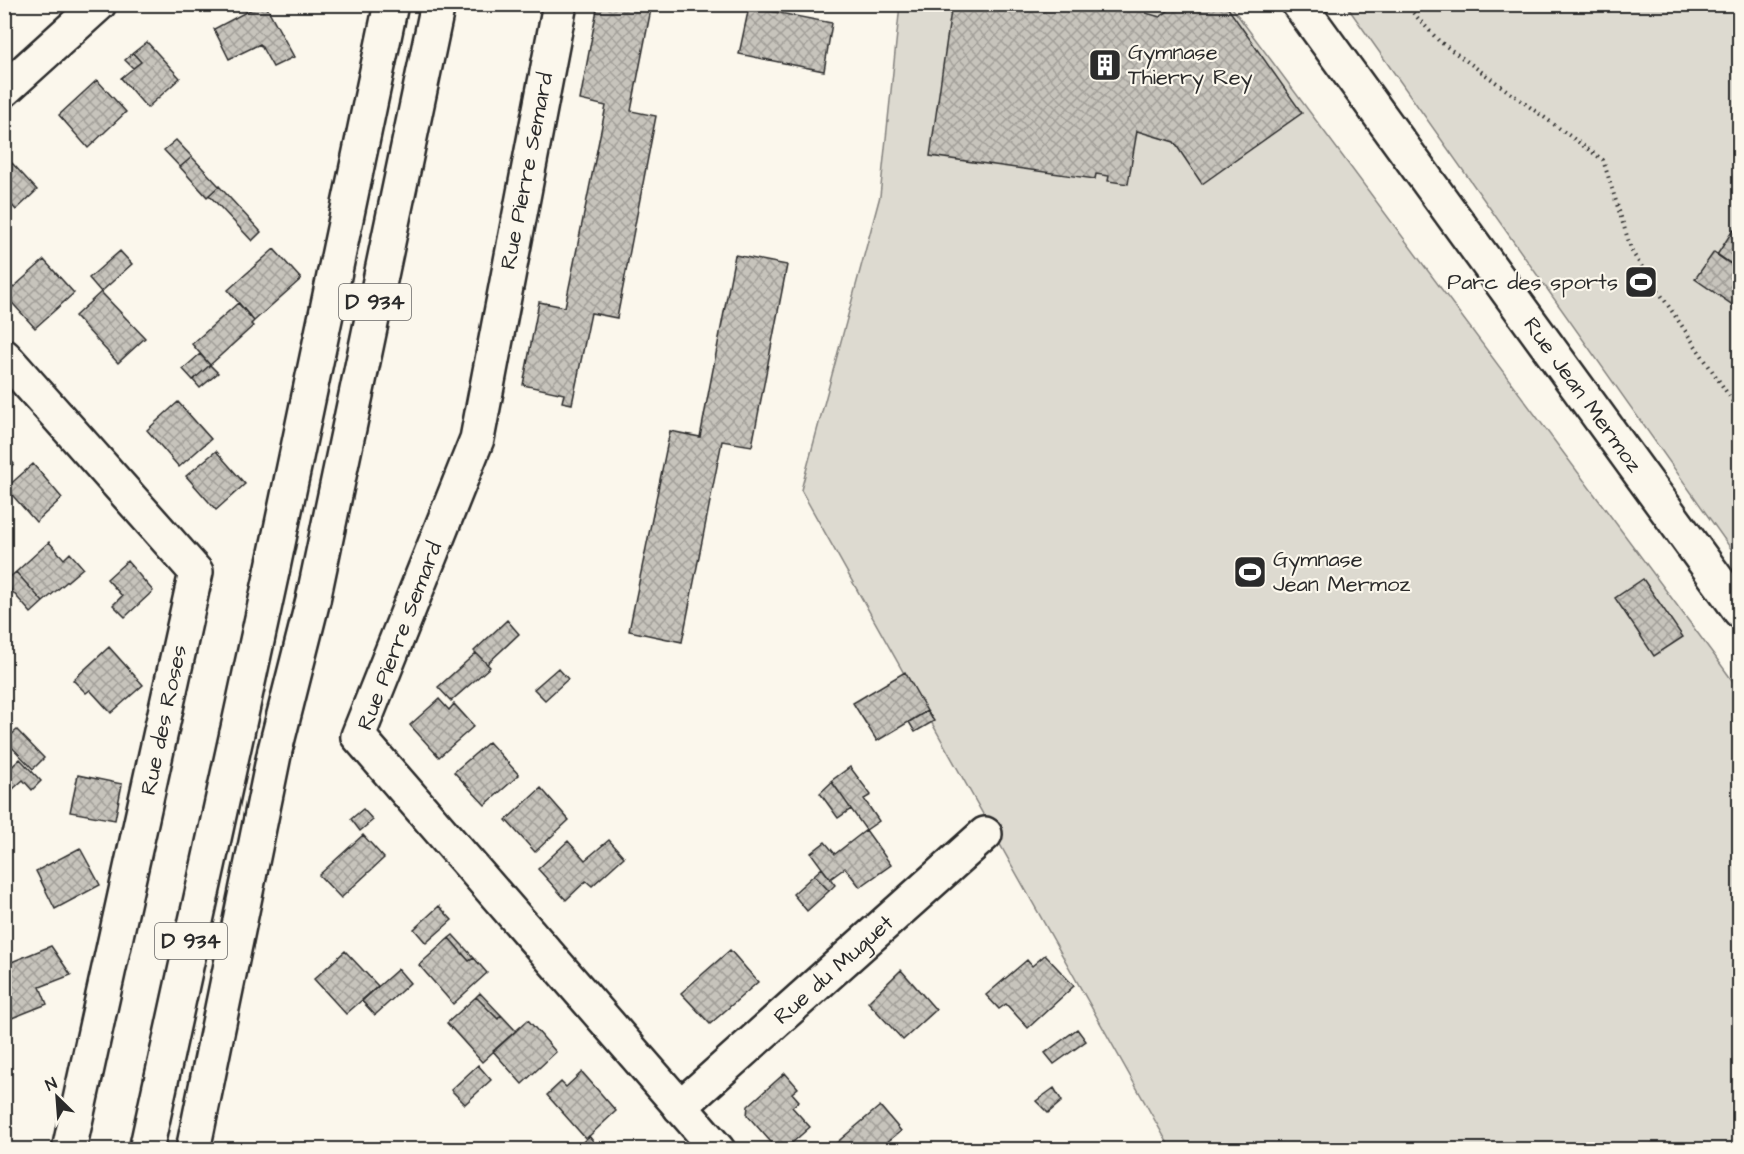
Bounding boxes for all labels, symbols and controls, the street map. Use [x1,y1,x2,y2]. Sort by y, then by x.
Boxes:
place label: Gymnase Thierry Rey [1128,37,1253,94]
building icon: Gymnase Thierry Rey [1087,47,1123,83]
street label: Rue Pierre Semard [493,70,561,272]
sports icon: Parc des sports [1623,264,1659,300]
place label: Parc des sports [1447,267,1618,298]
road number: D 934 [339,284,411,320]
street label: Rue Jean Mermoz [1516,311,1650,479]
street label: Rue Pierre Semard [350,537,450,735]
place label: Gymnase Jean Mermoz [1273,544,1410,600]
sports icon: Gymnase Jean Mermoz [1232,554,1268,590]
street label: Rue des Roses [133,642,195,798]
street label: Rue du Muguet [767,907,900,1032]
road number: D 934 [155,923,227,959]
north arrow [27,1067,87,1127]
text: N [42,1072,60,1096]

